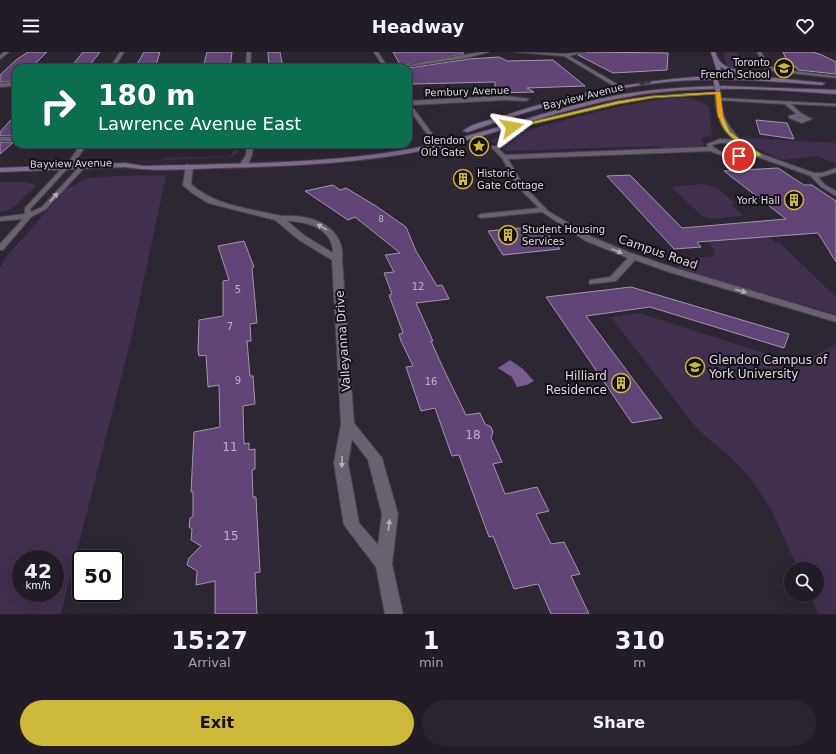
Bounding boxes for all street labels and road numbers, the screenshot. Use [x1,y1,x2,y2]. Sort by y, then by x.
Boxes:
street label: Bayview Avenue [542,81,624,112]
street label: Pembury Avenue [425,85,509,98]
street label: Bayview Avenue [30,157,112,170]
street label: Campus Road [617,232,699,272]
street label: Valleyanna Drive [332,290,354,392]

